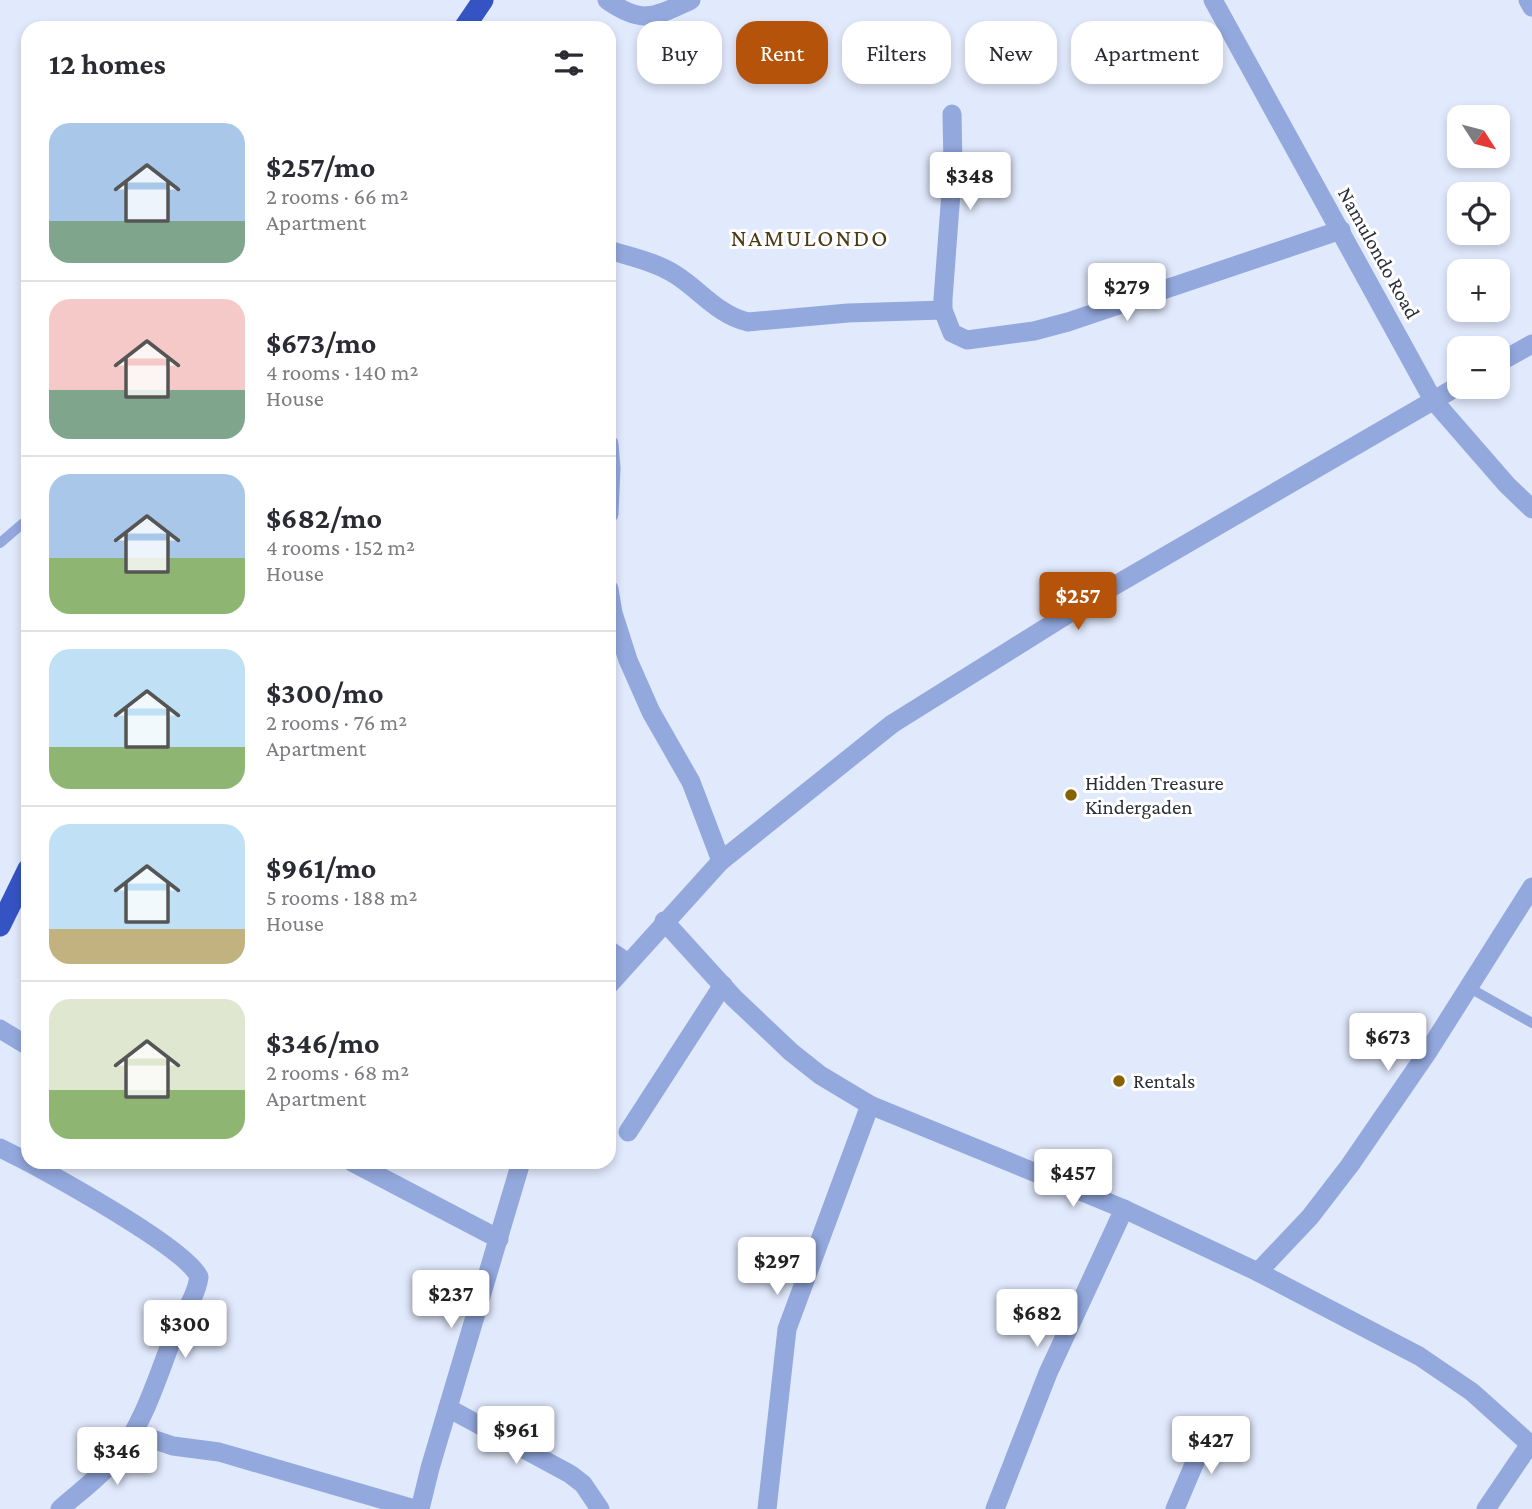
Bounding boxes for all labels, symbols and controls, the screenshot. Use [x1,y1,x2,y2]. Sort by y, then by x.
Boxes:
chip: Buy [637,21,722,84]
chip: Rent [736,21,828,84]
chip: Filters [842,21,951,84]
chip: New [965,21,1057,84]
chip: Apartment [1071,21,1223,84]
icon: filters [550,44,588,82]
text: 12 homes [49,47,166,80]
north arrow [1447,105,1510,168]
map controls [1447,105,1510,399]
text: $257/mo [266,150,375,183]
icon: home [105,151,189,235]
pin: $348 [929,152,1011,212]
text: $348 [946,162,994,188]
button: locate [1447,182,1510,245]
text: 2 rooms · 66 m² [266,183,409,209]
street label: Namulondo Road [1333,183,1425,323]
text: Apartment [266,209,366,235]
district label: NAMULONDO [731,224,889,251]
button: + [1447,259,1510,322]
pin: $279 [1086,264,1168,323]
text: $279 [1104,273,1150,299]
text: $673/mo [266,326,376,359]
icon: home [105,327,189,411]
button: − [1447,336,1510,399]
text: 4 rooms · 140 m² [266,359,418,385]
text: House [266,385,324,411]
text: $682/mo [266,501,382,534]
icon: home [105,502,189,586]
text: 4 rooms · 152 m² [266,534,415,560]
text: House [266,560,324,586]
pin: $257 [1037,572,1119,632]
text: $257 [1055,582,1101,608]
text: $300/mo [266,676,384,709]
icon: home [105,677,189,761]
text: 2 rooms · 76 m² [266,709,407,735]
text: Apartment [266,735,366,761]
place label: Hidden Treasure Kindergaden [1085,771,1224,819]
marker: Hidden Treasure Kindergaden [1063,787,1079,803]
text: $961/mo [266,851,376,884]
icon: home [105,852,189,936]
text: 5 rooms · 188 m² [266,884,418,910]
text: House [266,910,324,936]
pin: $673 [1347,1014,1429,1073]
text: $673 [1365,1023,1411,1049]
text: $346/mo [266,1026,380,1059]
icon: home [105,1027,189,1111]
text: 2 rooms · 68 m² [266,1059,409,1085]
place label: Rentals [1133,1069,1195,1093]
marker: Rentals [1111,1073,1127,1089]
text: Apartment [266,1085,366,1111]
pin: $457 [1032,1150,1114,1209]
text: $457 [1050,1159,1096,1185]
pin: $297 [736,1238,818,1297]
text: $297 [754,1247,800,1273]
pin: $237 [410,1270,492,1330]
text: $237 [428,1280,474,1306]
pin: $682 [996,1290,1078,1349]
text: $682 [1012,1299,1062,1325]
pin: $300 [144,1300,226,1360]
text: $300 [160,1310,210,1336]
pin: $961 [475,1406,557,1466]
text: $961 [493,1416,539,1442]
pin: $427 [1170,1416,1252,1476]
text: $427 [1188,1426,1234,1452]
pin: $346 [76,1428,158,1487]
text: $346 [93,1437,141,1463]

